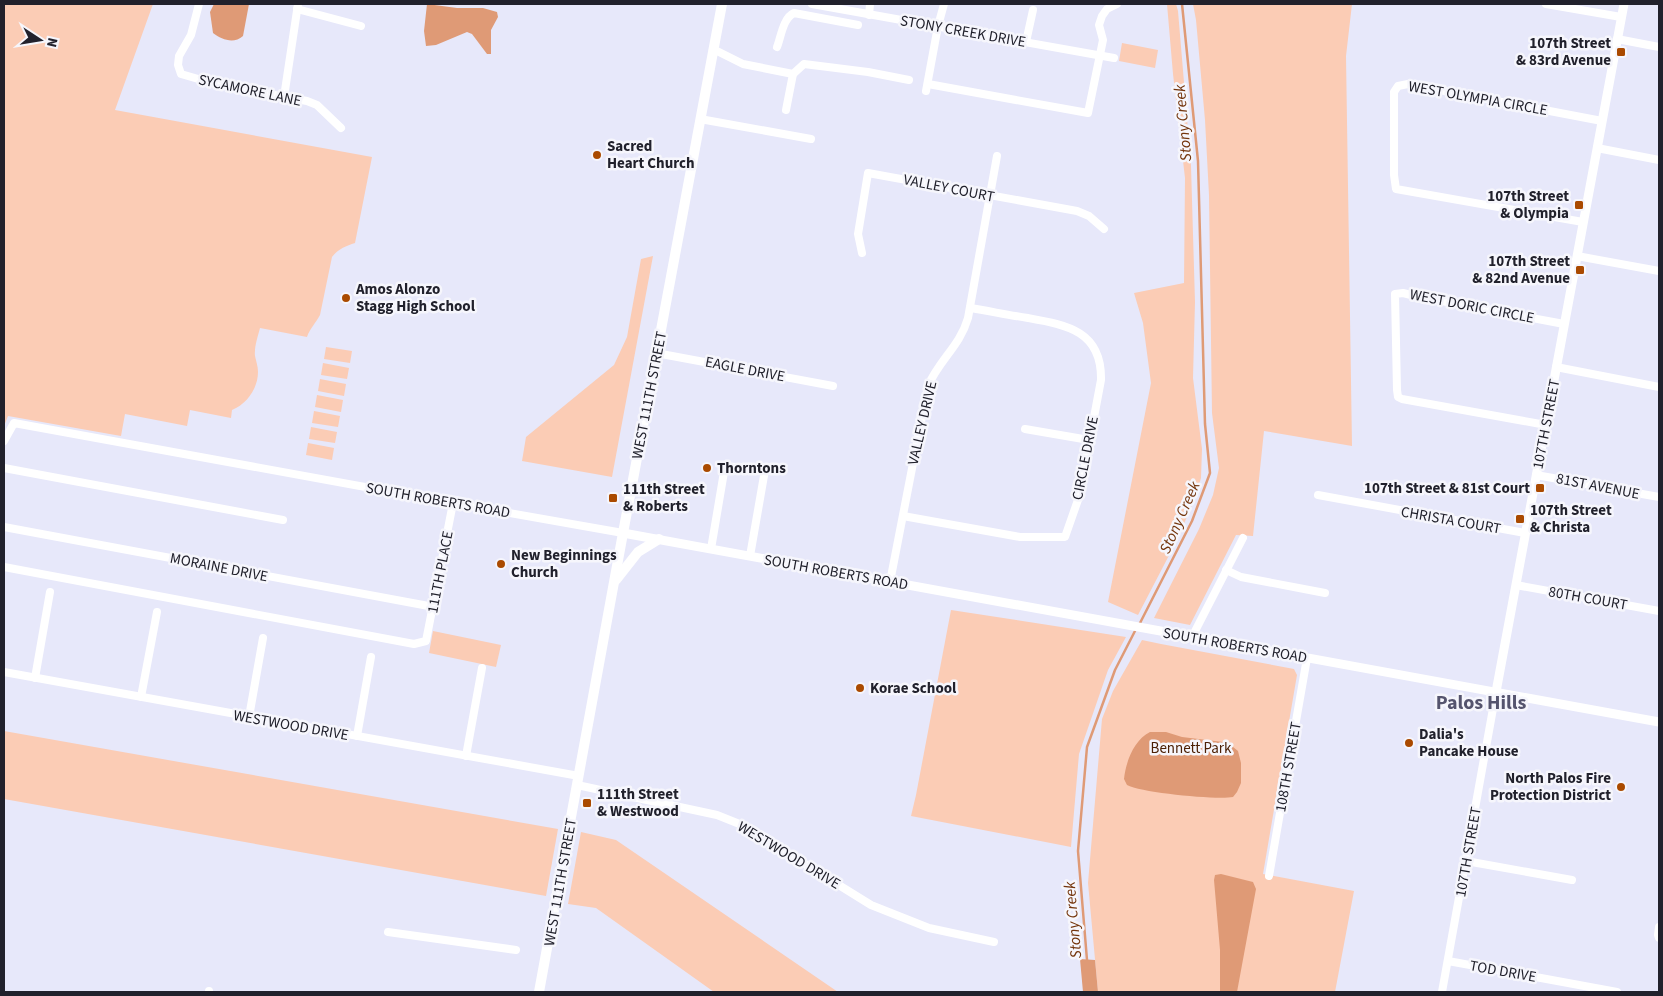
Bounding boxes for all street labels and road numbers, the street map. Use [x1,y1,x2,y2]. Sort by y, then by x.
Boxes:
street label: STONY CREEK DRIVE [898,10,1027,53]
street label: SYCAMORE LANE [196,69,303,112]
street label: WEST OLYMPIA CIRCLE [1407,76,1549,121]
street label: VALLEY COURT [902,169,996,208]
street label: WEST DORIC CIRCLE [1408,284,1536,329]
street label: WEST 111TH STREET [627,329,672,461]
street label: EAGLE DRIVE [703,351,787,388]
street label: 107TH STREET [1527,377,1566,471]
street label: VALLEY DRIVE [903,379,942,467]
street label: CIRCLE DRIVE [1067,414,1104,502]
street label: 81ST AVENUE [1554,468,1641,505]
street label: SOUTH ROBERTS ROAD [364,477,512,524]
street label: CHRISTA COURT [1399,501,1503,540]
street label: 111TH PLACE [422,529,459,615]
street label: MORAINE DRIVE [168,548,270,587]
street label: SOUTH ROBERTS ROAD [762,549,910,596]
street label: 80TH COURT [1547,581,1629,616]
street label: SOUTH ROBERTS ROAD [1161,622,1309,669]
street label: WESTWOOD DRIVE [232,705,350,746]
street label: 108TH STREET [1270,720,1307,814]
street label: 107TH STREET [1450,805,1487,899]
street label: WEST 111TH STREET [539,816,582,948]
street label: WESTWOOD DRIVE [733,816,844,895]
street label: TOD DRIVE [1468,955,1538,988]

